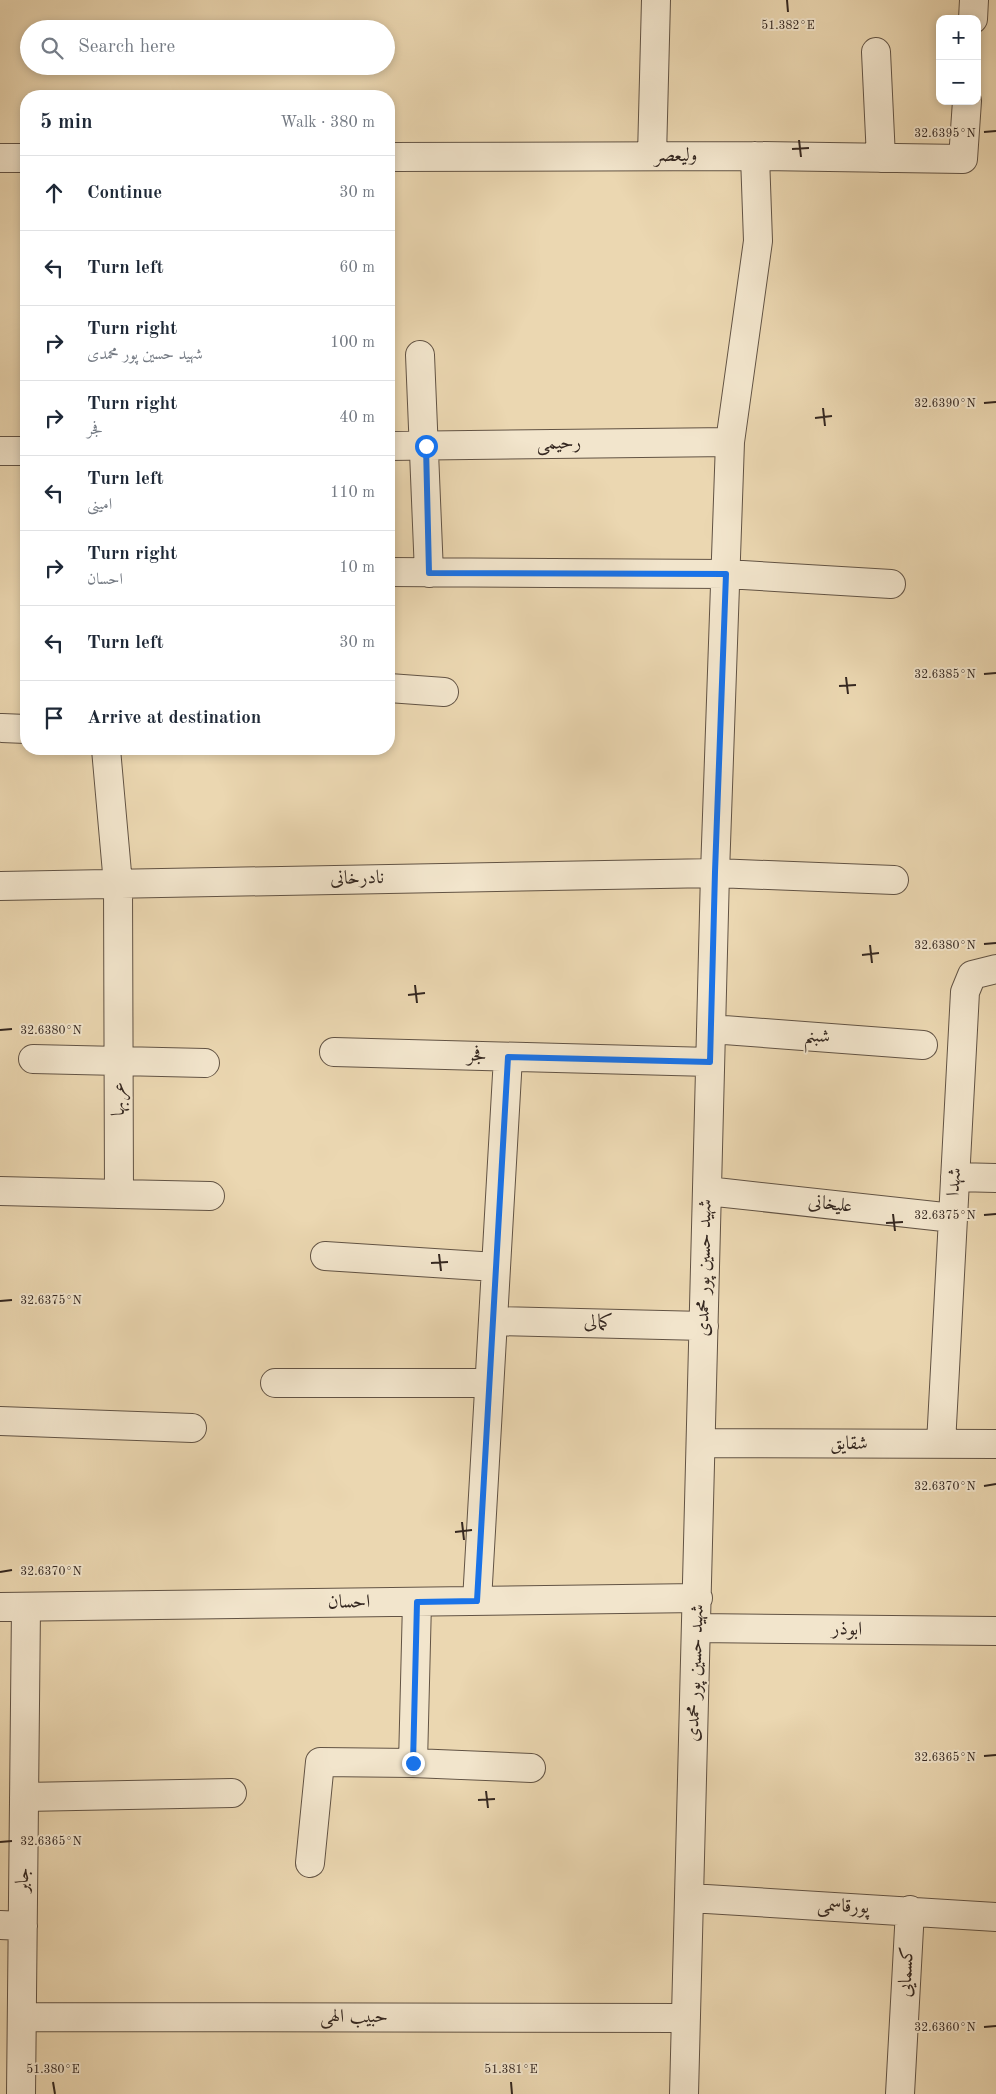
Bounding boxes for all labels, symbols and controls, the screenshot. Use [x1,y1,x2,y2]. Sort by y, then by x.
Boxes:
map controls [936,15,981,105]
button: + [936,15,981,60]
text: 51.382°E [761,19,815,32]
search box [20,20,395,75]
icon: search [38,34,66,62]
text: Search here [78,38,175,57]
button: − [936,60,981,105]
text: 5 min [40,112,93,133]
text: Walk · 380 m [280,115,375,131]
text: 32.6395°N [914,127,976,140]
street label: ولیعصر [653,147,697,167]
icon: ahead [40,179,68,207]
text: Continue [87,184,162,203]
text: 30 m [339,185,375,201]
icon: left [40,254,68,282]
text: Turn left [87,259,164,278]
text: 60 m [339,260,375,276]
text: Turn right [87,320,177,339]
icon: right [40,329,68,357]
text: 100 m [330,335,375,351]
text: شهید حسین پور محمدی [87,347,203,363]
text: Turn right [87,395,177,414]
text: 32.6390°N [914,398,976,410]
icon: right [40,404,68,432]
text: 40 m [339,410,375,426]
text: فجر [87,422,103,438]
street label: رحیمی [537,434,581,456]
route start [415,435,438,458]
text: Turn left [87,470,164,489]
icon: left [40,479,68,507]
text: 110 m [330,485,375,501]
text: امینی [87,497,112,513]
text: Turn right [87,545,177,564]
icon: right [40,554,68,582]
text: 10 m [339,560,375,576]
text: احسان [87,572,123,588]
icon: left [40,629,68,657]
text: Turn left [87,634,164,653]
text: 30 m [339,635,375,651]
text: 32.6385°N [914,668,976,681]
icon: arrive [40,704,68,732]
text: Arrive at destination [87,709,261,728]
street label: نادرخانی [330,869,384,889]
text: 32.6380°N [914,940,976,952]
text: 32.6380°N [20,1025,82,1037]
street label: شبنم [803,1027,831,1055]
street label: فجر [465,1044,487,1067]
street label: عربها [110,1082,131,1116]
street label: شهدا [945,1167,966,1197]
street label: علیخانی [807,1193,853,1217]
street label: شهید حسین پور محمدی [694,1199,718,1337]
text: 32.6375°N [914,1209,976,1222]
text: 32.6375°N [20,1294,82,1307]
street label: کمالی [583,1311,613,1333]
street label: شقایق [830,1435,868,1455]
text: 32.6370°N [914,1481,976,1493]
text: 32.6370°N [20,1566,82,1578]
street label: احسان [328,1593,370,1613]
street label: شهید حسین پور محمدی [684,1604,710,1742]
street label: ابوذر [830,1620,862,1641]
text: 32.6365°N [914,1751,976,1764]
route end [402,1752,425,1775]
text: 32.6365°N [20,1835,82,1848]
street label: جابر [14,1868,33,1894]
street label: پورقاسمی [816,1896,871,1920]
street label: کسمایی [895,1946,920,1998]
street label: حبیب الهی [320,2008,388,2029]
text: 32.6360°N [914,2022,976,2034]
text: 51.380°E [26,2063,80,2076]
text: 51.381°E [484,2063,538,2076]

